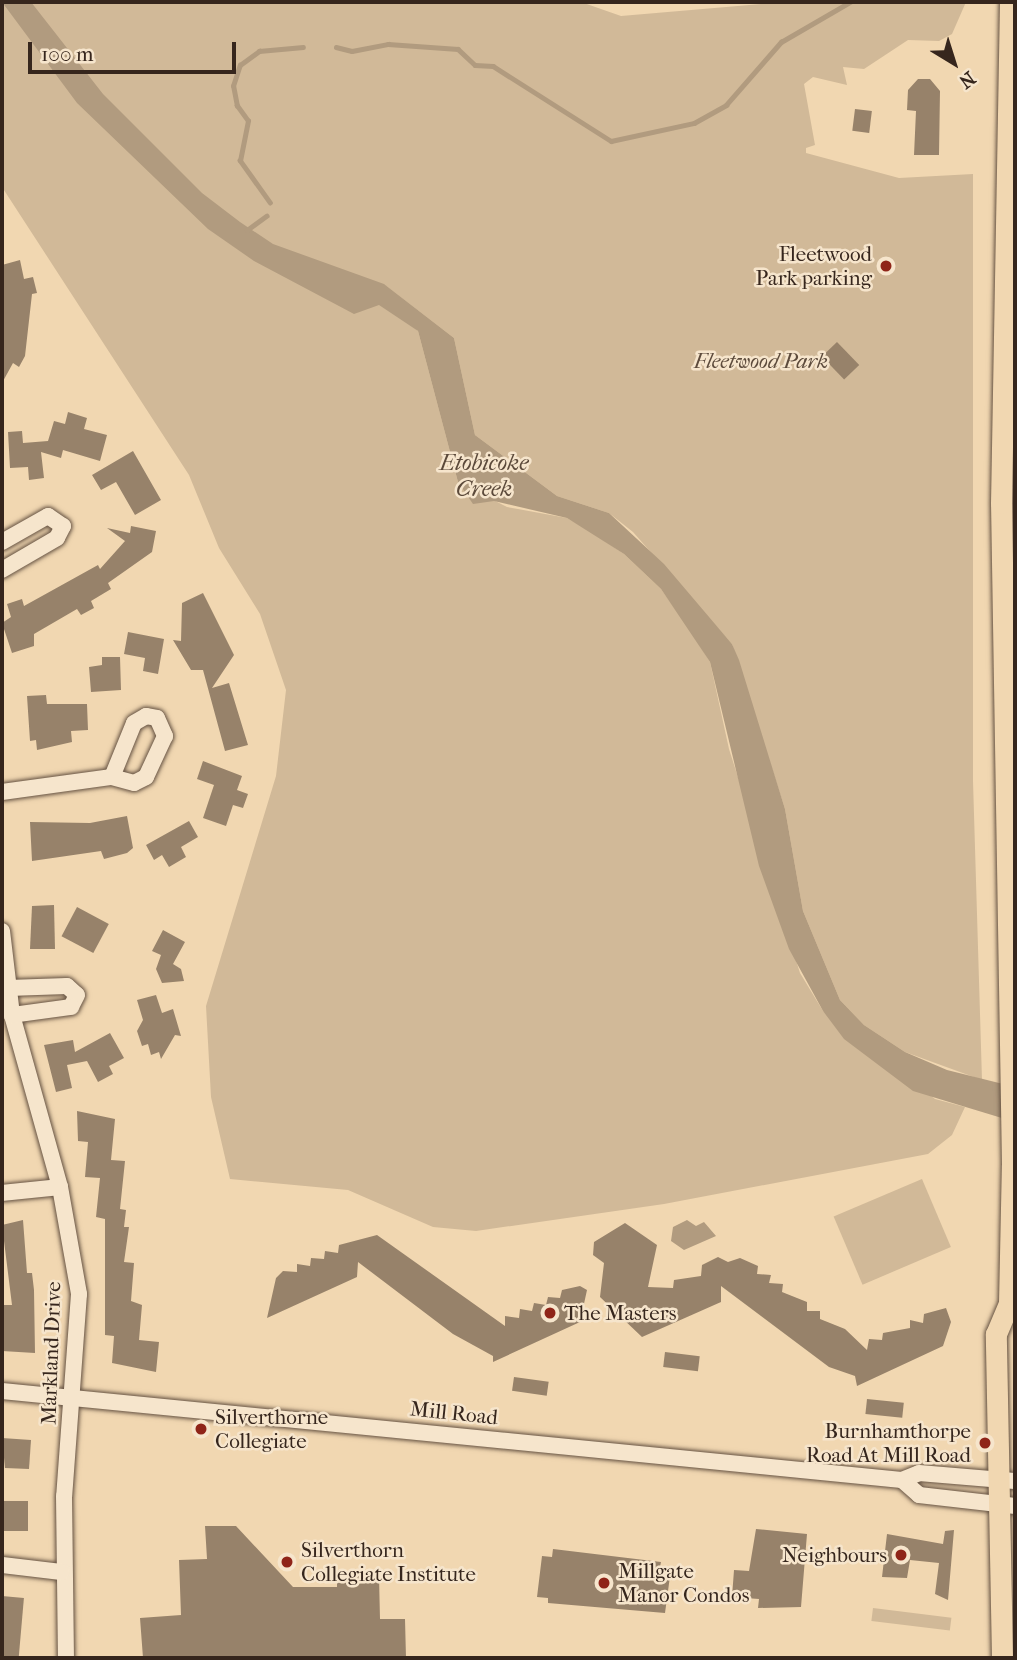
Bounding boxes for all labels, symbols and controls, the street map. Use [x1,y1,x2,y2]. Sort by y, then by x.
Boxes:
scale bar [32,28,240,72]
north arrow [919,28,989,98]
text: 100 m [41,42,94,66]
text: N [954,66,979,93]
place label: Fleetwood Park parking [755,241,872,291]
marker: Fleetwood Park parking [878,258,894,274]
park label: Fleetwood Park [694,348,828,374]
water label: Etobicoke Creek [440,449,528,503]
street label: Markland Drive [36,1281,66,1425]
place label: The Masters [564,1300,676,1326]
marker: The Masters [542,1305,558,1321]
street label: Mill Road [409,1396,499,1430]
place label: Silverthorne Collegiate [215,1404,328,1454]
place label: Burnhamthorpe Road At Mill Road [806,1418,971,1468]
marker: Silverthorne Collegiate [193,1421,209,1437]
marker: Burnhamthorpe Road At Mill Road [977,1435,993,1451]
place label: Silverthorn Collegiate Institute [301,1537,476,1587]
place label: Neighbours [782,1542,887,1568]
marker: Neighbours [893,1547,909,1563]
marker: Silverthorn Collegiate Institute [279,1554,295,1570]
place label: Millgate Manor Condos [618,1558,750,1608]
marker: Millgate Manor Condos [596,1575,612,1591]

